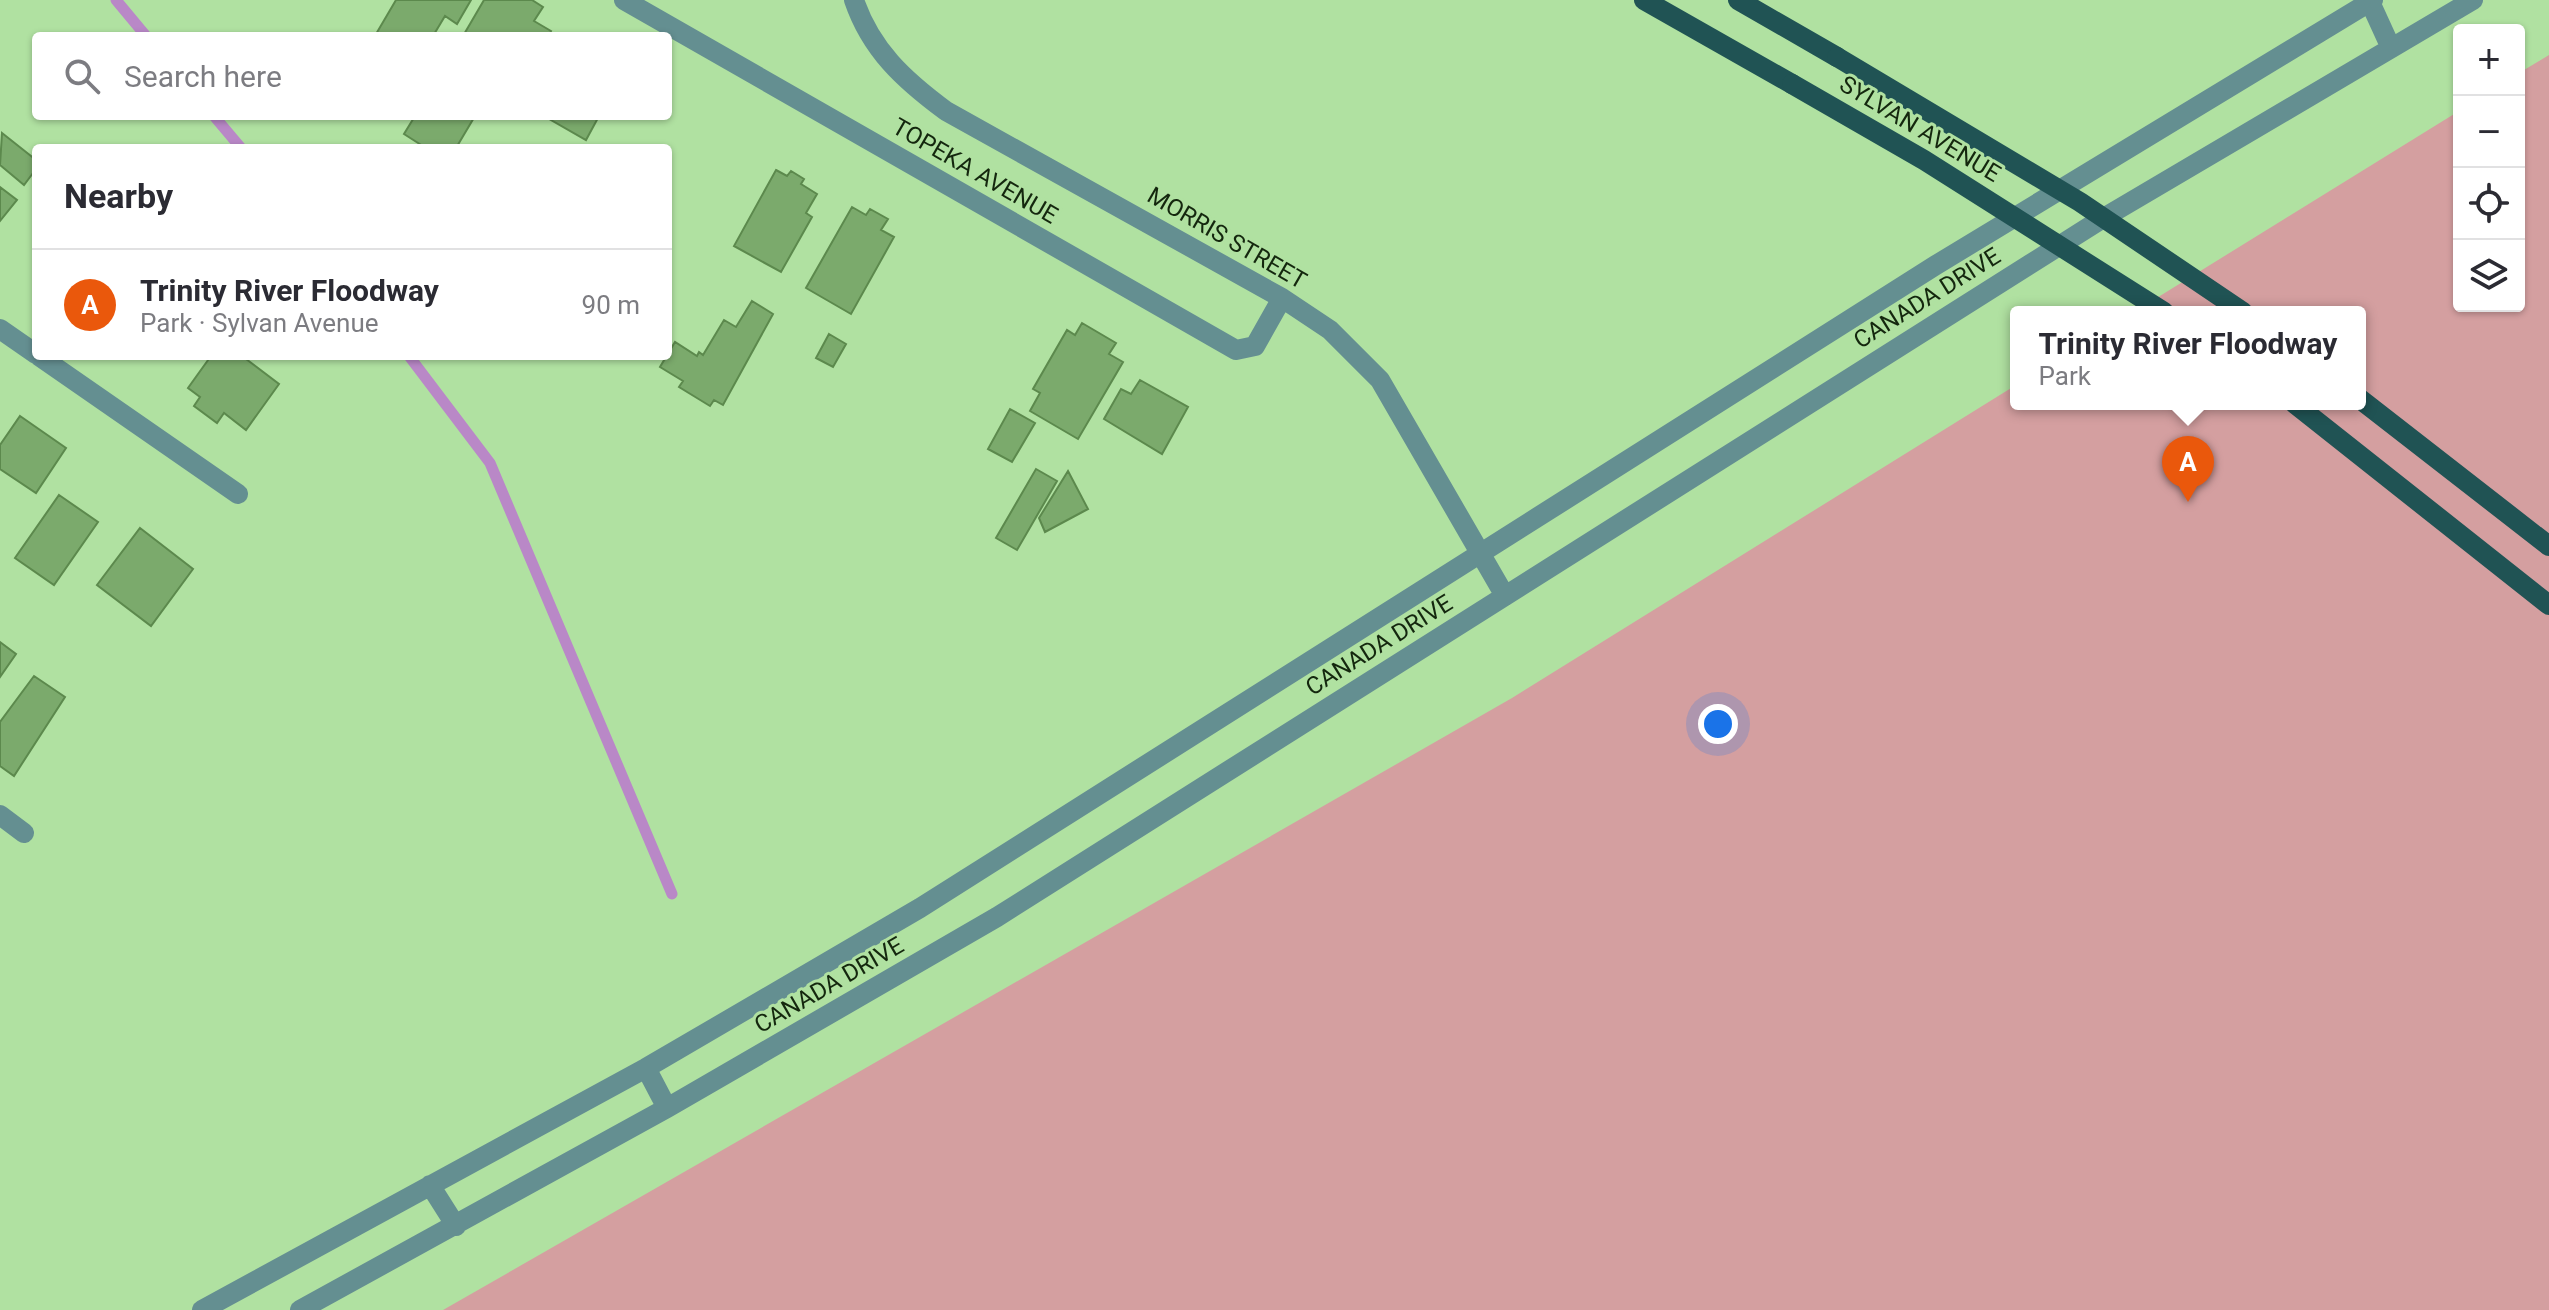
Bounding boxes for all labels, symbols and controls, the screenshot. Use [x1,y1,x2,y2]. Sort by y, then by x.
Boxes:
map controls [2453,24,2525,312]
button: + [2453,24,2525,96]
search box [32,32,672,120]
icon: search [60,54,104,98]
text: Search here [124,59,282,94]
street label: SYLVAN AVENUE [1835,70,2005,188]
button: − [2453,96,2525,168]
street label: TOPEKA AVENUE [888,112,1062,230]
button: locate [2453,168,2525,240]
text: Nearby [64,176,173,216]
street label: MORRIS STREET [1143,181,1311,295]
button: layers [2453,240,2525,312]
street label: CANADA DRIVE [1849,242,2005,354]
text: Trinity River Floodway [140,273,439,308]
text: A [81,290,99,320]
text: 90 m [582,290,640,320]
popup [2010,306,2366,410]
text: Park · Sylvan Avenue [140,308,379,338]
text: Trinity River Floodway [2039,326,2337,361]
text: Park [2039,361,2091,391]
pin: A [2162,436,2214,502]
street label: CANADA DRIVE [1301,589,1457,701]
your location [1698,704,1738,744]
street label: CANADA DRIVE [750,931,908,1039]

